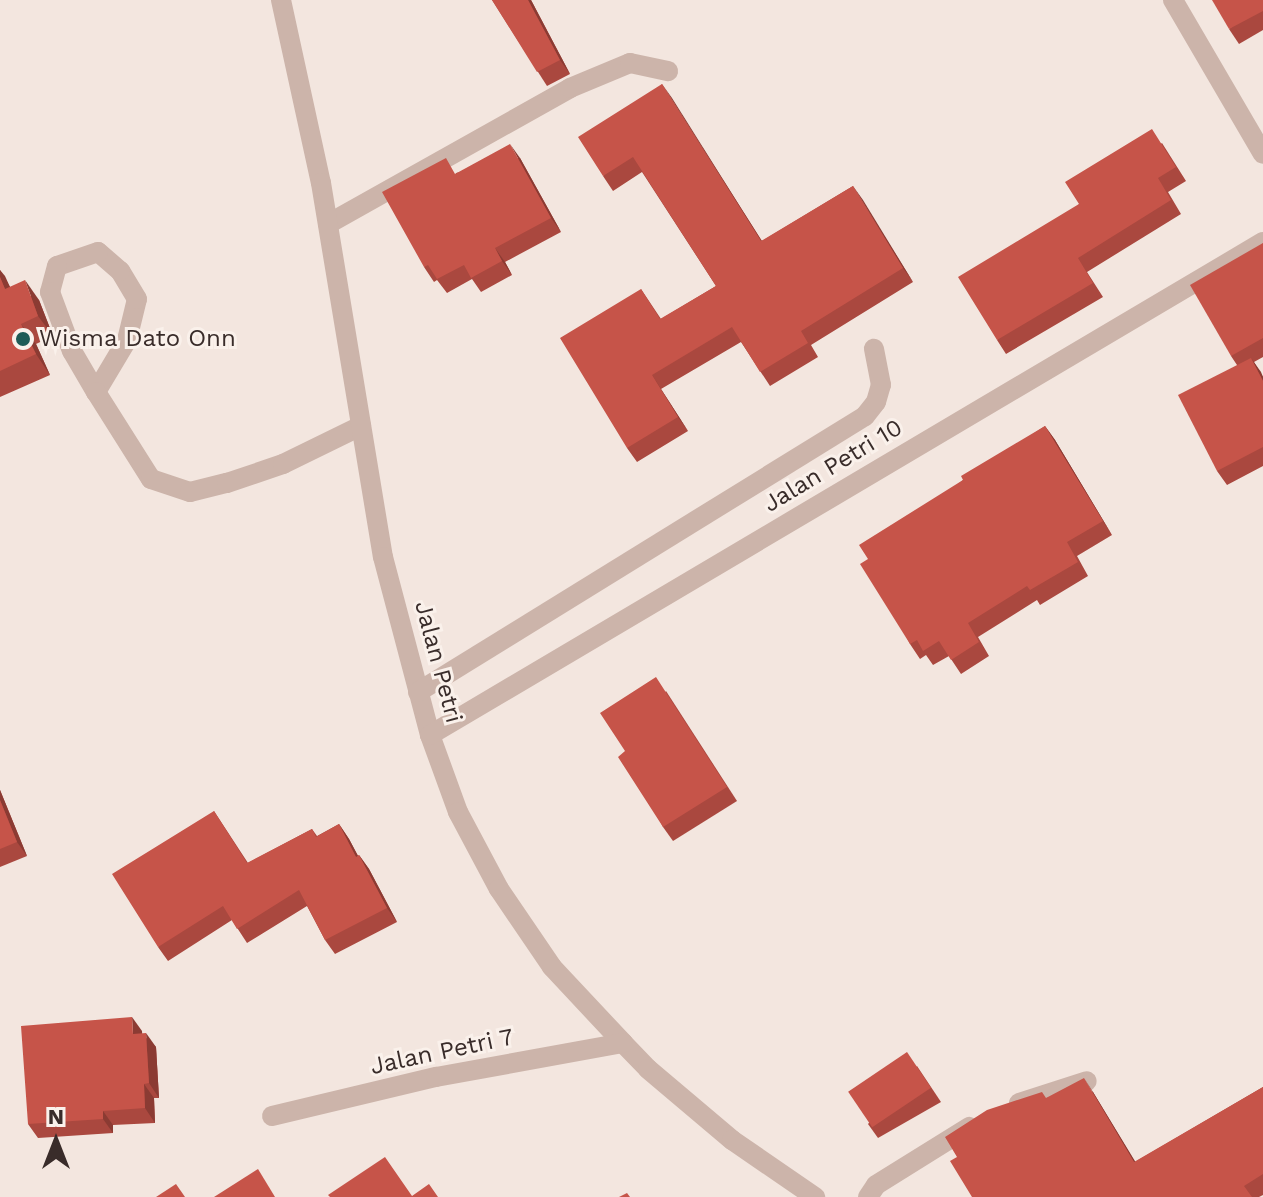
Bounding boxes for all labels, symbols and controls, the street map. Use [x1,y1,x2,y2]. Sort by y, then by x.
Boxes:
place label: Wisma Dato Onn [39,325,236,353]
marker: Wisma Dato Onn [14,330,32,348]
street label: Jalan Petri 10 [758,413,908,519]
street label: Jalan Petri [408,598,468,726]
street label: Jalan Petri 7 [367,1023,517,1081]
north arrow [16,1101,96,1181]
text: N [48,1104,64,1129]

